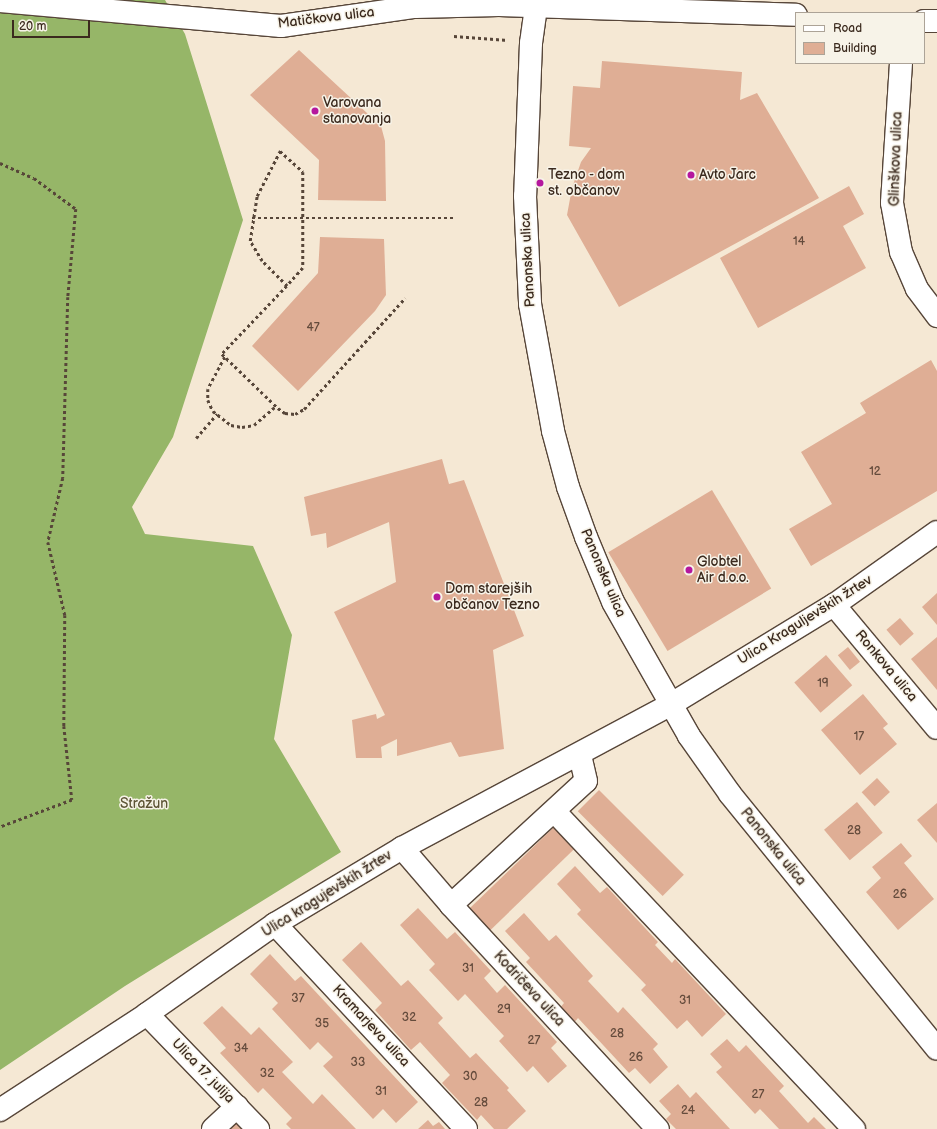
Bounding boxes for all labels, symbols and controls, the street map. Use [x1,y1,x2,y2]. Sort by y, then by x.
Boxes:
street label: Matičkova ulica [277,4,375,32]
scale bar [14,12,92,38]
legend [795,12,925,64]
text: 20 m [19,19,46,34]
text: Road [833,21,862,36]
text: Building [833,41,877,56]
place label: Varovana stanovanja [323,95,391,128]
marker: Varovana stanovanja [310,106,320,116]
street label: Glinškova ulica [886,111,906,207]
place label: Tezno - dom st. občanov [548,167,626,200]
place label: Avto Jarc [699,167,757,183]
marker: Avto Jarc [686,170,696,180]
marker: Tezno - dom st. občanov [535,178,545,188]
street label: Panonska ulica [517,212,539,308]
house number: 14 [793,235,805,249]
house number: 47 [306,321,320,335]
house number: 12 [869,465,881,479]
street label: Panonska ulica [577,526,629,620]
place label: Globtel Air d.o.o. [697,554,749,586]
marker: Globtel Air d.o.o. [684,565,694,575]
street label: Ulica Kraguljevških žrtev [735,572,875,668]
place label: Dom starejših občanov Tezno [445,581,540,614]
marker: Dom starejših občanov Tezno [432,592,442,602]
street label: Ronkova ulica [851,627,921,705]
house number: 19 [817,677,829,691]
house number: 17 [854,730,864,744]
park label: Stražun [120,796,168,812]
street label: Panonska ulica [737,805,809,889]
house number: 28 [847,824,861,838]
street label: Ulica kragujevških žrtev [259,847,395,941]
house number: 26 [893,888,907,902]
street label: Kodričeva ulica [490,948,568,1030]
house number: 31 [462,962,474,976]
street label: Kramarjeva ulica [329,982,413,1070]
house number: 37 [291,992,305,1006]
house number: 31 [679,994,691,1008]
house number: 29 [497,1003,511,1017]
house number: 32 [402,1011,416,1025]
house number: 35 [315,1017,329,1031]
house number: 28 [610,1027,624,1041]
house number: 27 [528,1034,540,1048]
street label: Ulica 17. julija [168,1035,238,1107]
house number: 34 [234,1042,248,1056]
house number: 26 [629,1051,643,1065]
house number: 33 [351,1056,365,1070]
house number: 32 [260,1067,274,1081]
house number: 30 [463,1070,477,1084]
house number: 31 [375,1085,387,1099]
house number: 27 [752,1088,764,1102]
house number: 28 [474,1096,488,1110]
house number: 24 [681,1104,695,1118]

